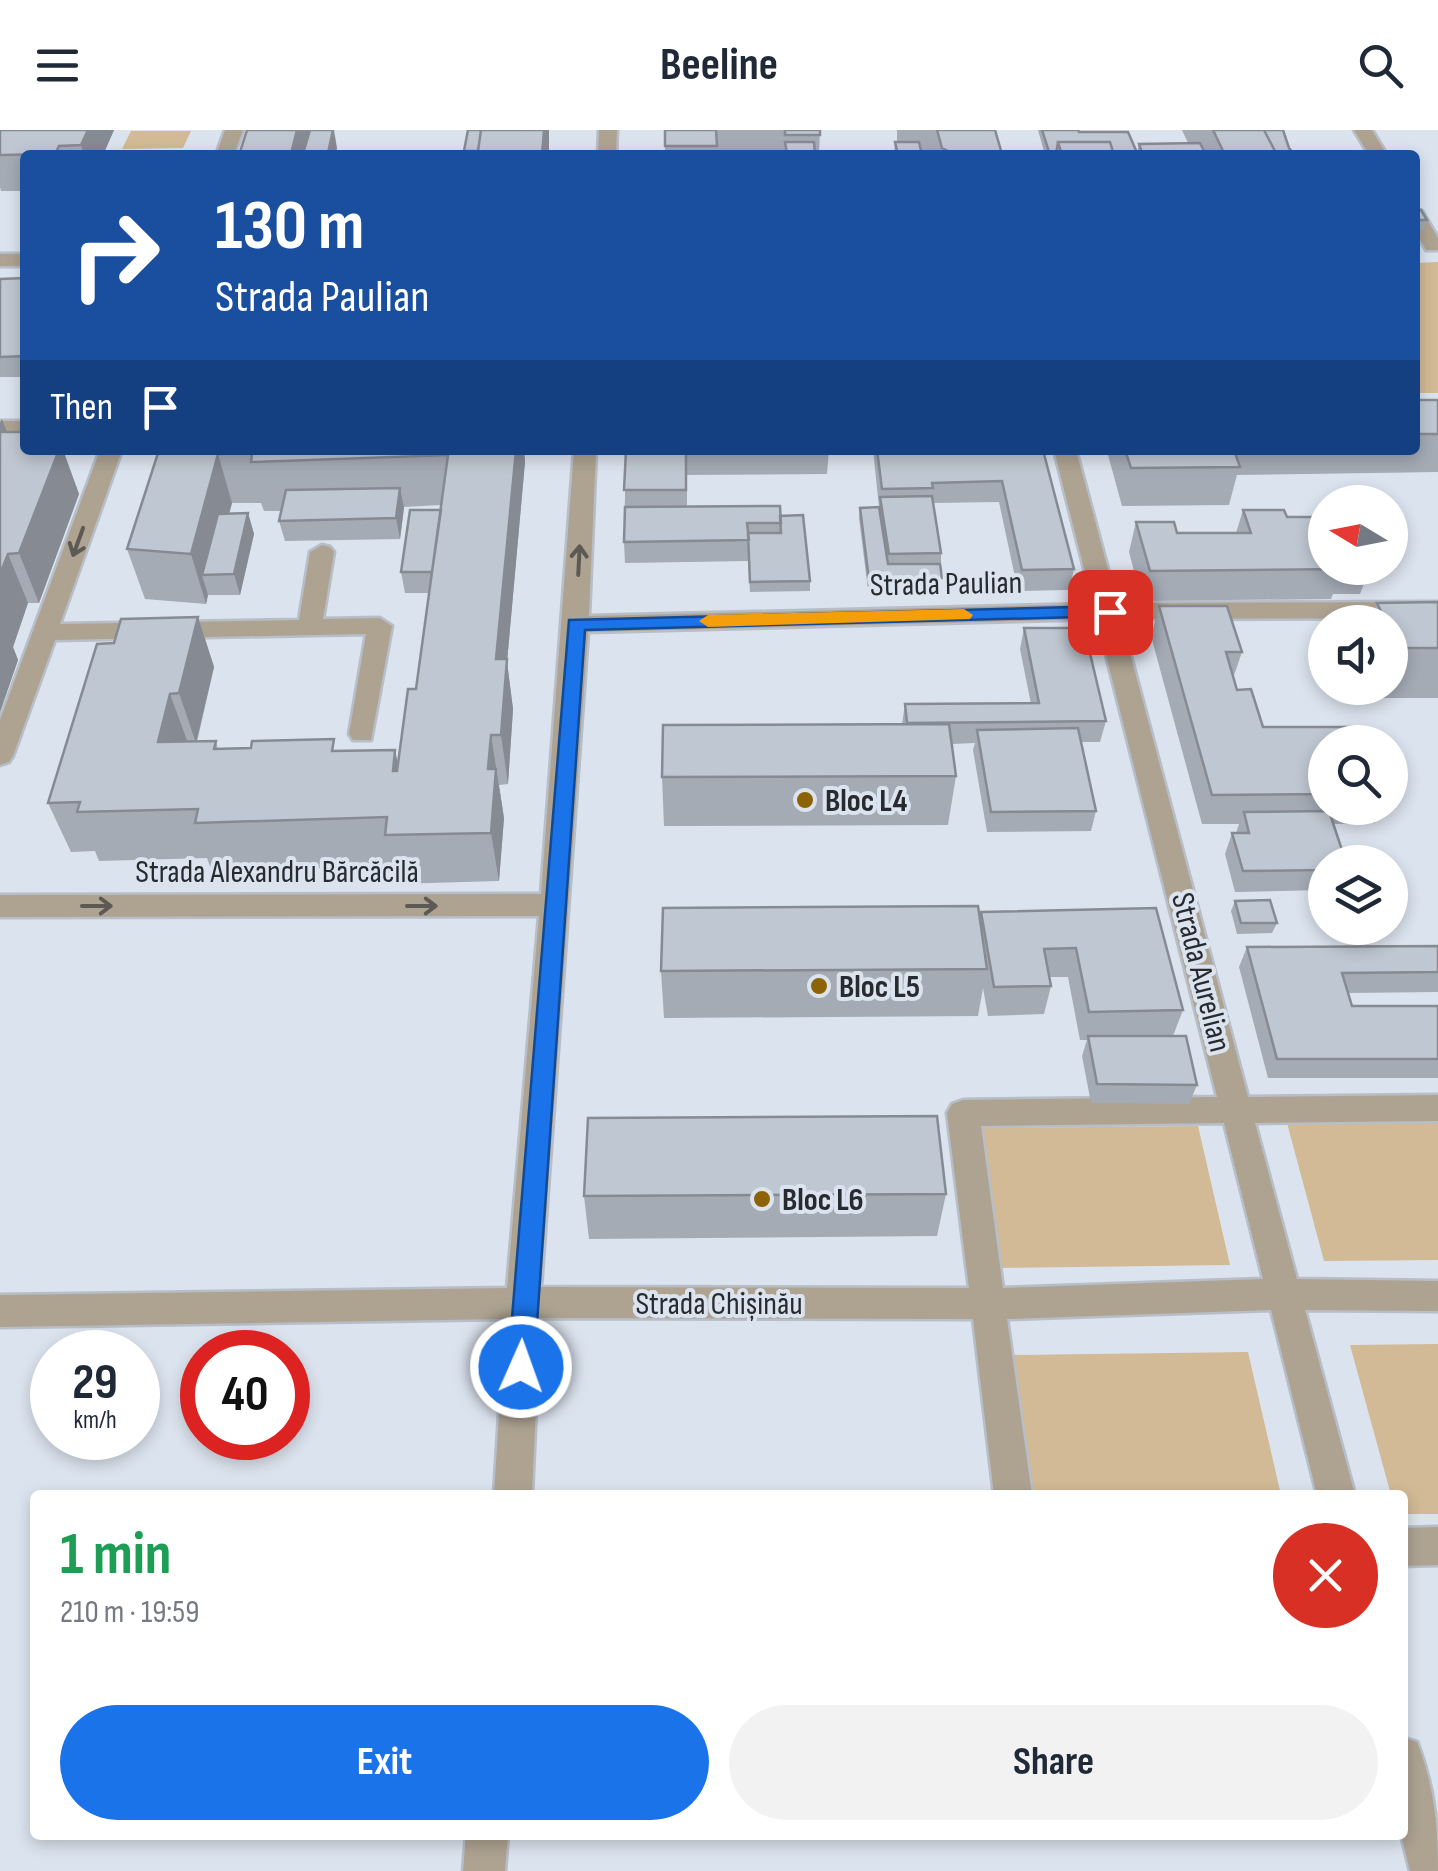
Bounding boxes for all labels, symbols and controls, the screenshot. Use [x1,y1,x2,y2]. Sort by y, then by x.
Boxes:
icon: menu [30,38,85,93]
text: Beeline [660,38,778,93]
icon: search [1353,38,1408,93]
text: 130 m [215,185,364,269]
icon: right [50,190,180,320]
text: Strada Paulian [215,270,430,325]
icon: arrive [133,380,188,435]
text: Then [50,385,113,430]
north arrow [1308,485,1408,585]
map controls [1308,485,1408,945]
one-way arrow [68,525,86,556]
one-way arrow [570,544,589,576]
street label: Strada Paulian [869,564,1023,605]
pin [1068,570,1153,655]
icon: arrive [1083,585,1138,640]
button: sound [1308,605,1408,705]
button: search [1308,725,1408,825]
place label: Bloc L4 [825,782,907,821]
marker: Bloc L4 [794,789,816,811]
button: layers [1308,845,1408,945]
street label: Strada Alexandru Bărcăcilă [135,853,419,892]
street label: Strada Aurelian [1162,889,1239,1056]
one-way arrow [80,896,113,916]
one-way arrow [406,896,438,916]
place label: Bloc L5 [839,968,920,1007]
marker: Bloc L5 [808,975,830,997]
place label: Bloc L6 [782,1181,863,1220]
marker: Bloc L6 [751,1188,773,1210]
street label: Strada Chișinău [635,1285,803,1324]
position arrow [469,1315,573,1419]
speed limit sign: 40 [180,1330,310,1460]
text: 29 [72,1353,118,1413]
text: km/h [73,1405,117,1436]
text: 1 min [60,1519,172,1591]
button: close [1273,1523,1378,1628]
text: 210 m · 19:59 [60,1593,199,1632]
button: Exit [60,1705,709,1820]
button: Share [729,1705,1378,1820]

